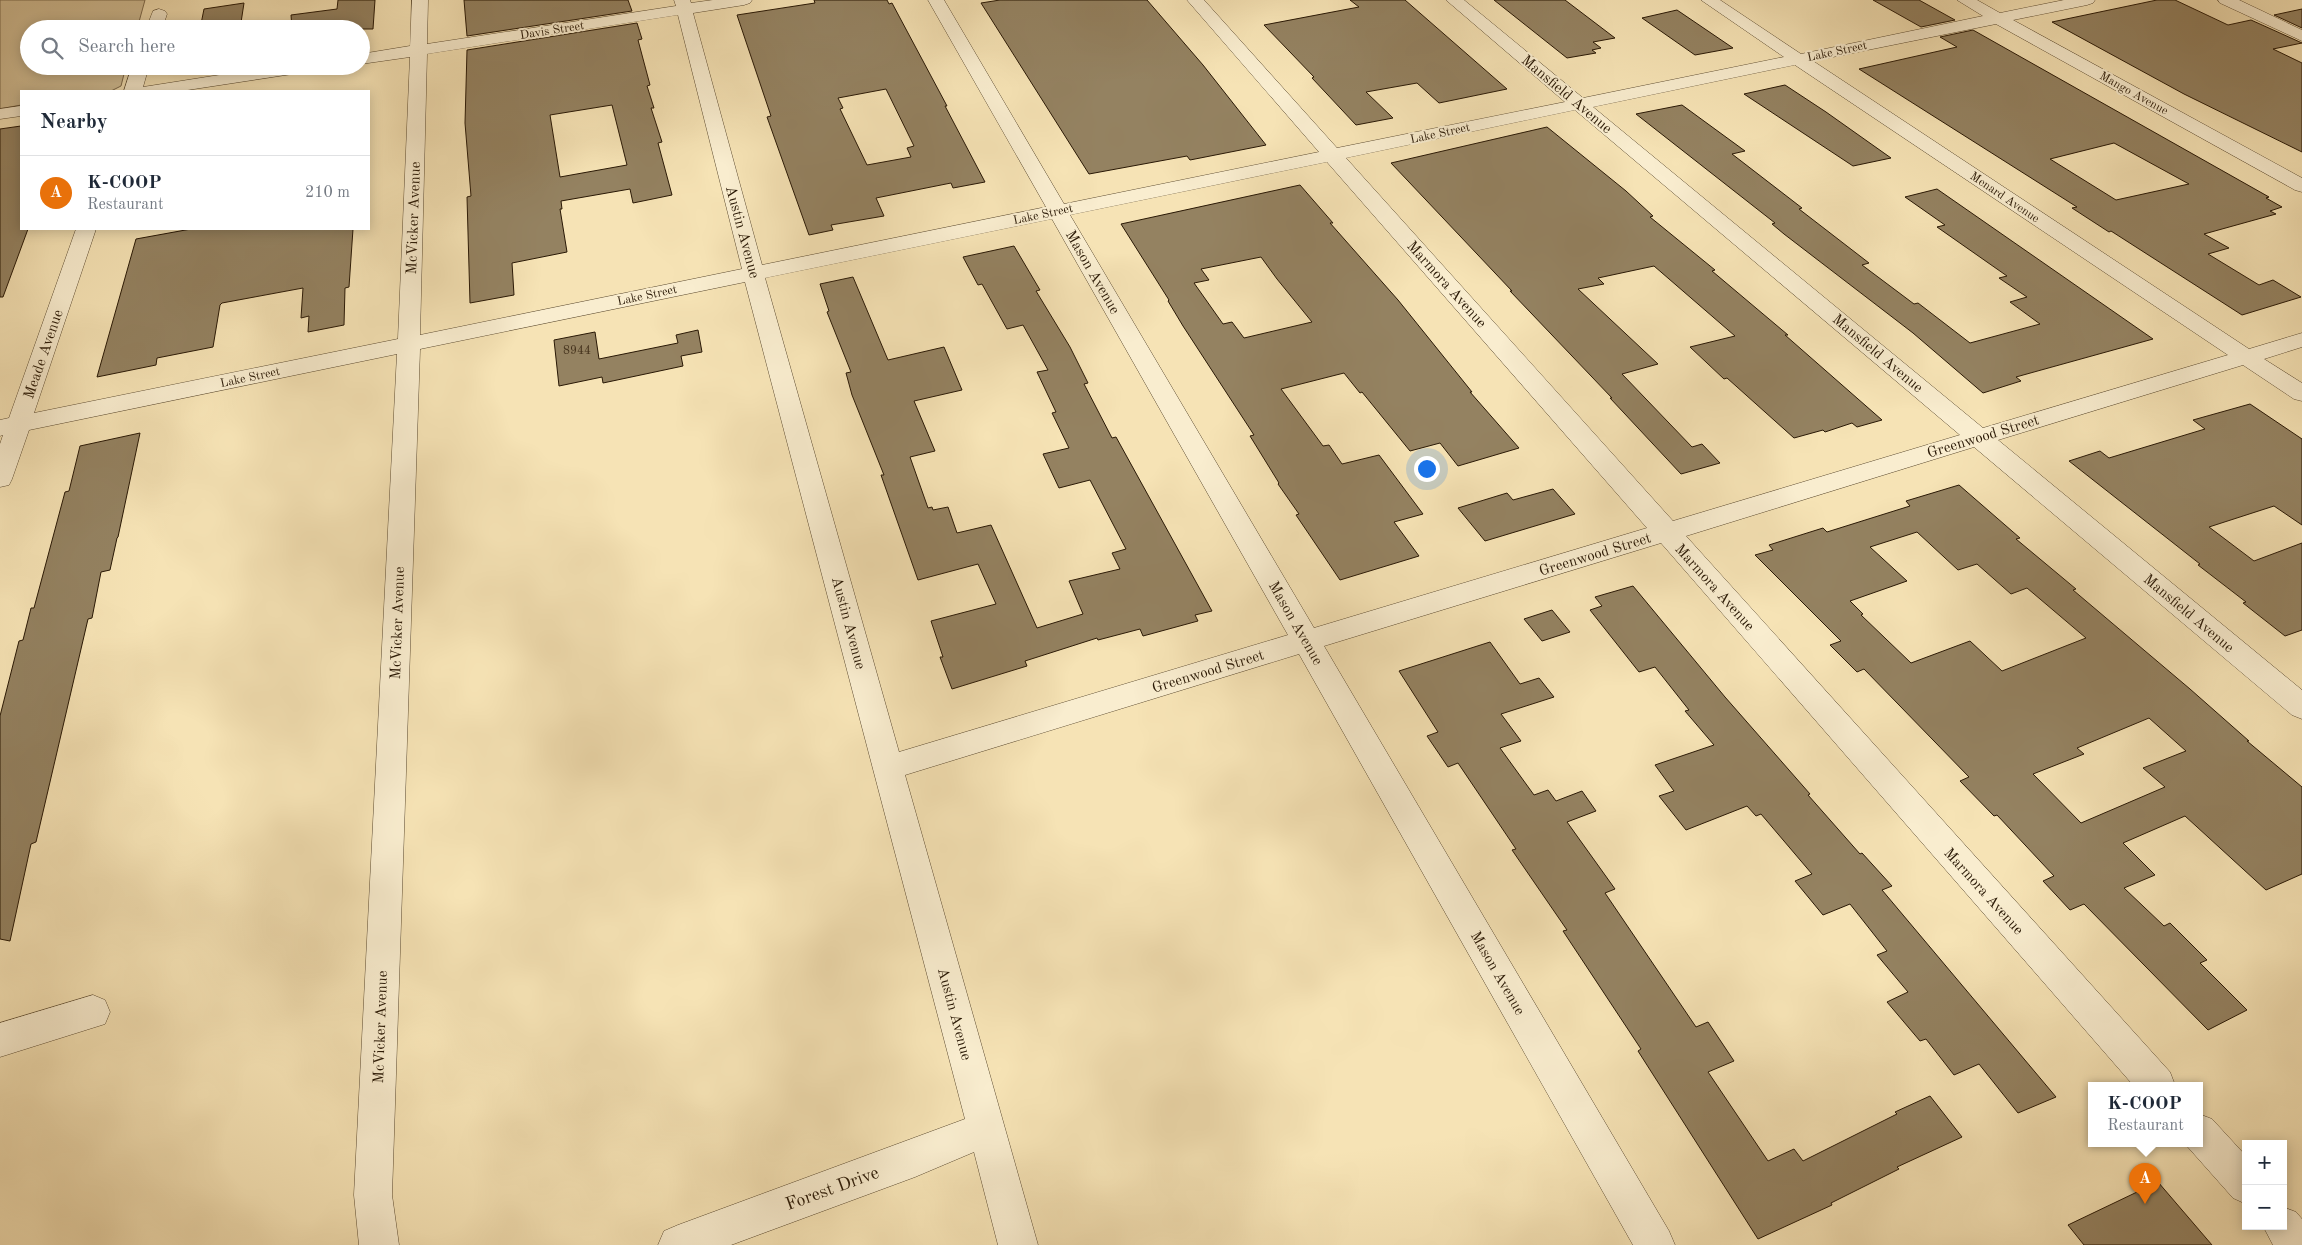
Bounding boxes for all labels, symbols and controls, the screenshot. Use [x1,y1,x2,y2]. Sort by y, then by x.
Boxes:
search box [20,20,370,75]
street label: Davis Street [519,20,585,42]
icon: search [38,34,66,62]
text: Search here [78,38,175,57]
street label: Lake Street [1806,40,1868,64]
street label: Mansfield Avenue [1518,53,1614,137]
street label: Mango Avenue [2097,70,2170,118]
text: Nearby [40,112,108,133]
street label: Lake Street [1409,122,1471,146]
street label: McVicker Avenue [405,161,424,275]
street label: Menard Avenue [1968,170,2042,226]
text: K-COOP [87,174,162,193]
street label: Austin Avenue [722,184,761,280]
text: A [50,185,62,201]
text: 210 m [305,185,350,201]
text: Restaurant [87,197,164,213]
street label: Lake Street [1012,203,1074,227]
street label: Mason Avenue [1062,228,1122,317]
street label: Marmora Avenue [1403,239,1489,331]
street label: Lake Street [616,284,678,308]
street label: Meade Avenue [22,308,67,401]
street label: Mansfield Avenue [1829,312,1925,396]
house number: 8944 [563,345,591,357]
street label: Lake Street [219,366,281,390]
street label: Greenwood Street [1926,413,2041,462]
your location [1414,456,1440,482]
street label: Greenwood Street [1538,531,1653,580]
street label: Marmora Avenue [1671,542,1757,634]
street label: McVicker Avenue [389,566,408,680]
street label: Mansfield Avenue [2140,572,2236,656]
street label: Austin Avenue [828,575,867,671]
street label: Mason Avenue [1265,579,1325,668]
street label: Greenwood Street [1151,648,1266,697]
street label: Marmora Avenue [1940,846,2026,938]
street label: Mason Avenue [1467,929,1527,1018]
street label: Austin Avenue [934,966,973,1062]
street label: McVicker Avenue [372,970,391,1084]
popup [2088,1082,2203,1147]
text: K-COOP [2107,1095,2182,1114]
text: Restaurant [2107,1118,2184,1134]
map controls [2242,1140,2287,1230]
button: + [2242,1140,2287,1185]
pin: A [2129,1163,2161,1204]
street label: Forest Drive [783,1164,881,1214]
button: − [2242,1185,2287,1230]

